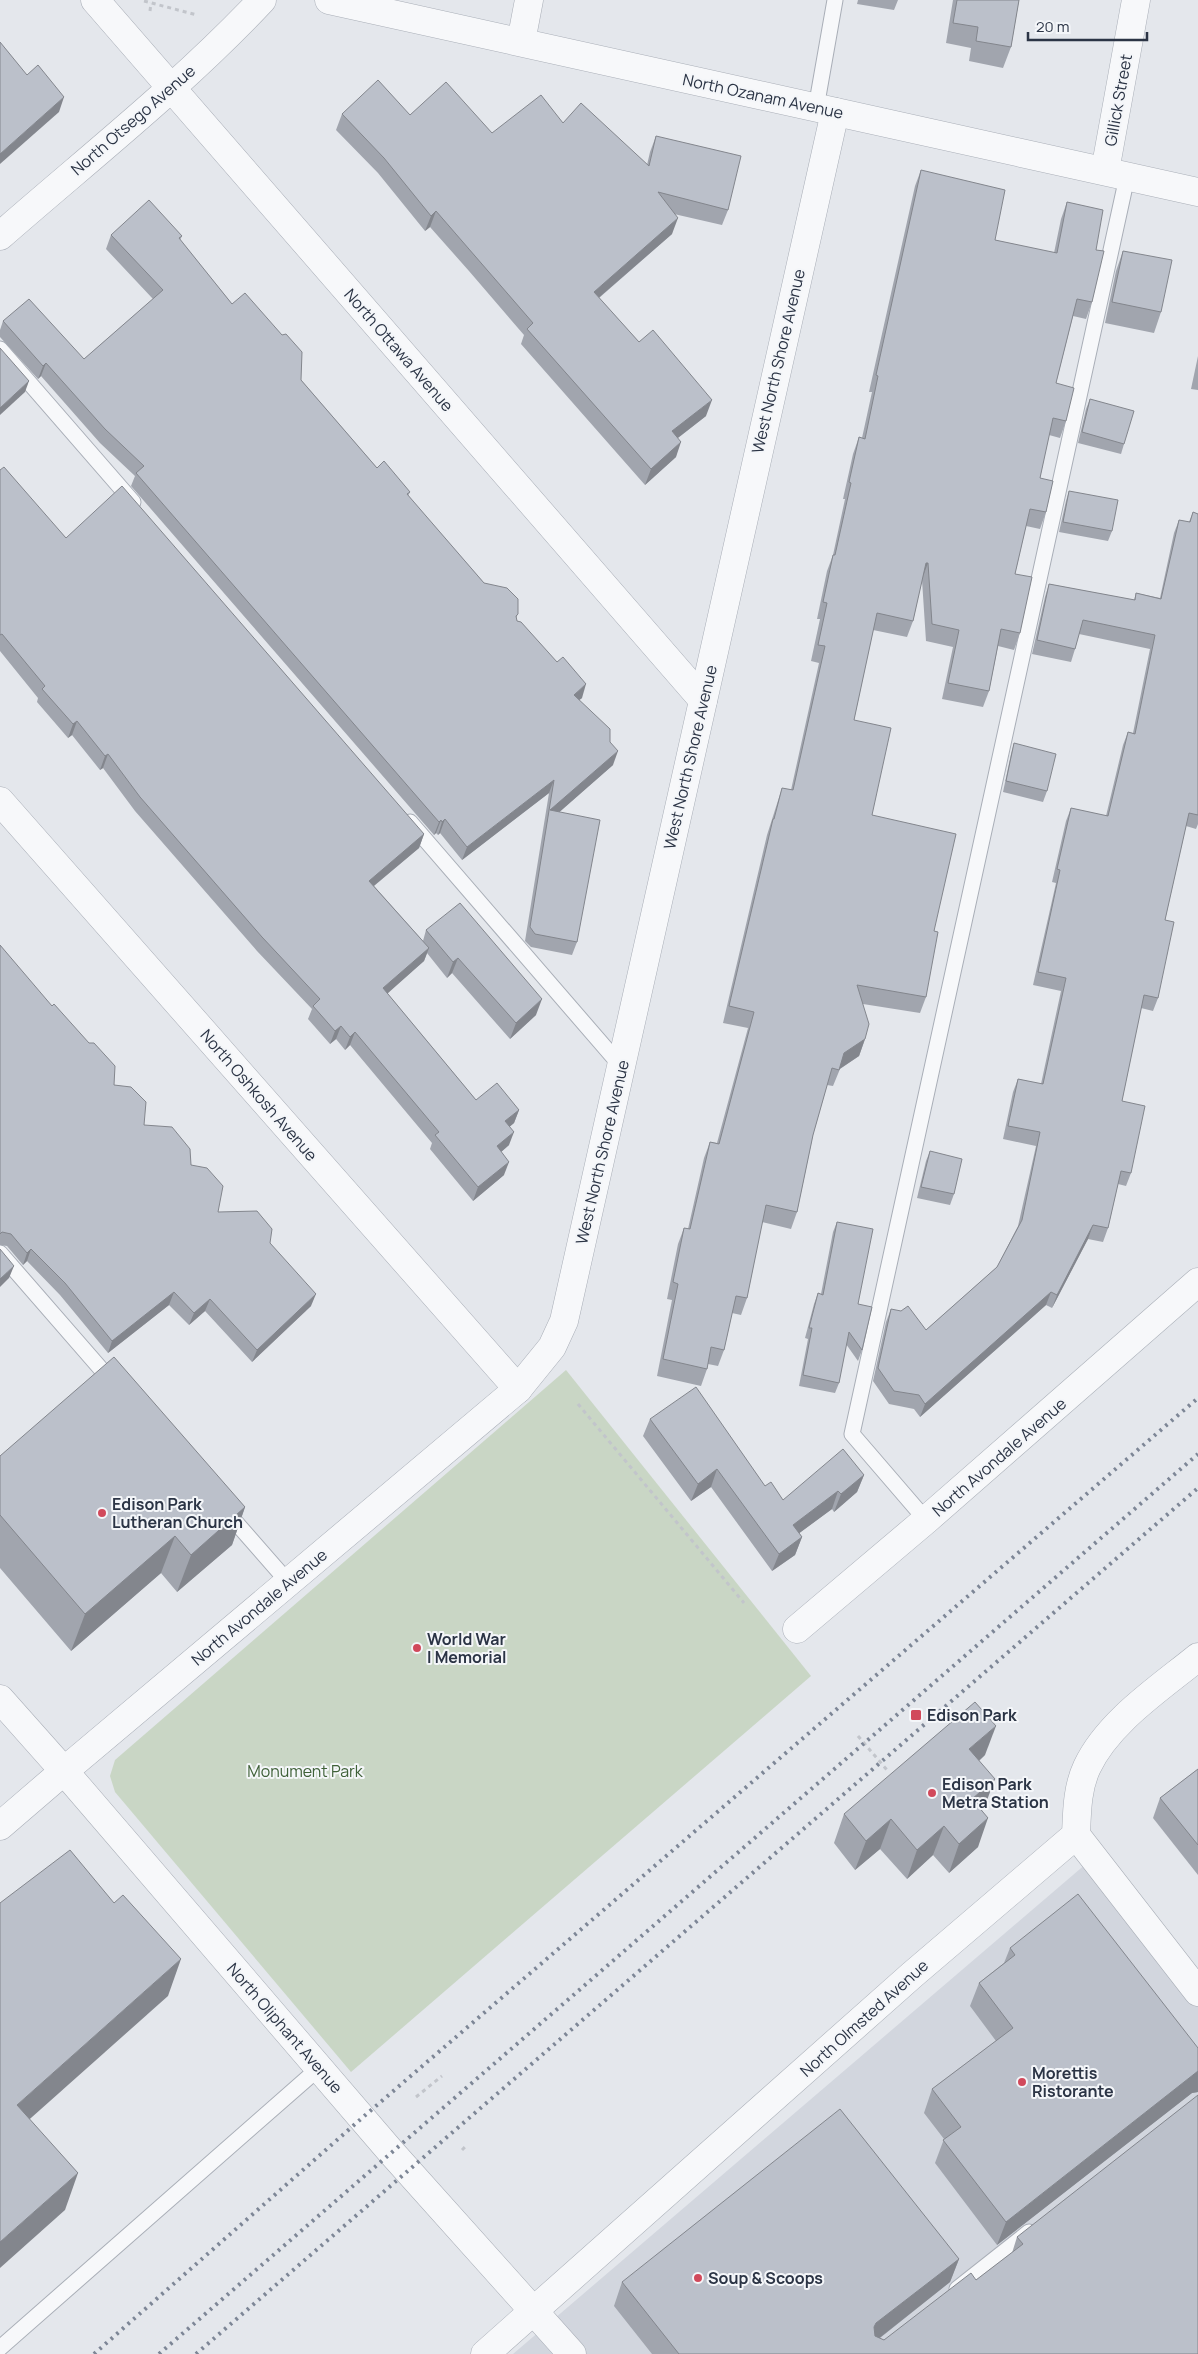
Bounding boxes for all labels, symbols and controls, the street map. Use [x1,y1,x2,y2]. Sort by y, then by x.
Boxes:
scale bar [1028,10,1147,42]
text: 20 m [1036,16,1069,37]
street label: Gillick Street [1099,52,1137,148]
street label: North Otsego Avenue [66,60,200,180]
street label: North Ozanam Avenue [681,68,845,124]
street label: West North Shore Avenue [746,267,810,455]
street label: North Ottawa Avenue [340,284,458,416]
street label: West North Shore Avenue [658,663,722,851]
street label: North Oshkosh Avenue [196,1024,322,1166]
street label: West North Shore Avenue [570,1058,634,1246]
street label: North Avondale Avenue [927,1393,1071,1521]
place label: Edison Park Lutheran Church [112,1493,243,1533]
marker: Edison Park Lutheran Church [96,1507,108,1519]
street label: North Avondale Avenue [186,1544,332,1670]
place label: World War I Memorial [427,1628,506,1668]
marker: World War I Memorial [411,1642,423,1654]
place label: Edison Park [927,1704,1017,1726]
marker: Edison Park [909,1708,923,1722]
park label: Monument Park [247,1760,364,1782]
place label: Edison Park Metra Station [942,1773,1049,1813]
marker: Edison Park Metra Station [926,1787,938,1799]
street label: North Olmsted Avenue [795,1954,933,2082]
street label: North Oliphant Avenue [222,1958,348,2098]
place label: Morettis Ristorante [1032,2062,1114,2102]
marker: Morettis Ristorante [1016,2076,1028,2088]
place label: Soup & Scoops [708,2267,823,2289]
marker: Soup & Scoops [692,2272,704,2284]

